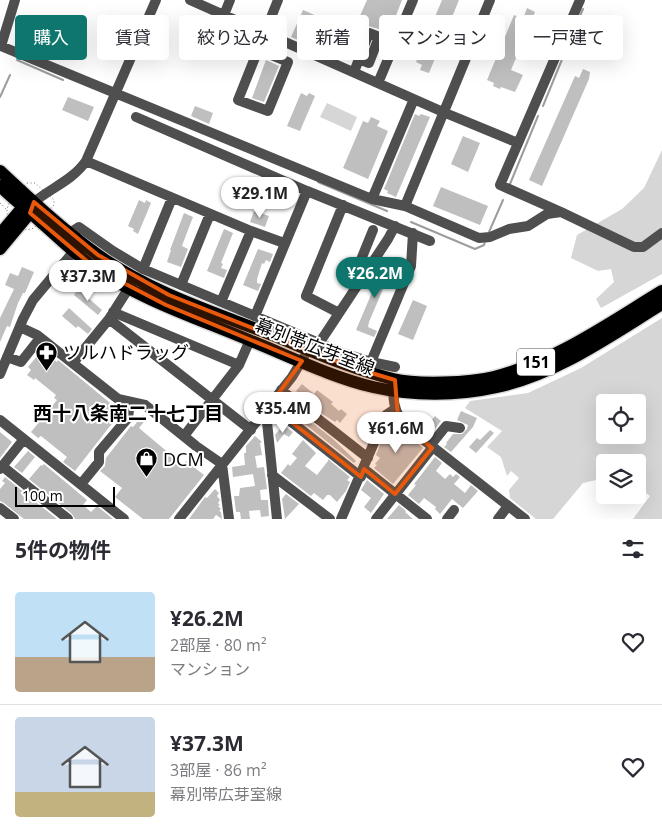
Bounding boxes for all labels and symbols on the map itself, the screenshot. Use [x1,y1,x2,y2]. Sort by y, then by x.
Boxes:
pin: ¥29.1M [219,176,301,219]
pin: ¥26.2M [334,256,416,299]
pin: ¥37.3M [47,260,129,302]
street label: 幕別帯広芽室線 [252,312,378,380]
pharmacy icon: ツルハドラッグ [35,340,59,371]
place label: ツルハドラッグ [63,340,189,364]
road number: 151 [517,348,555,376]
pin: ¥35.4M [242,392,324,434]
district label: 西十八条南二十七丁目 [33,400,223,426]
pin: ¥61.6M [355,412,437,454]
shop icon: DCM [135,447,159,478]
place label: DCM [163,447,204,471]
scale bar [15,484,115,507]

